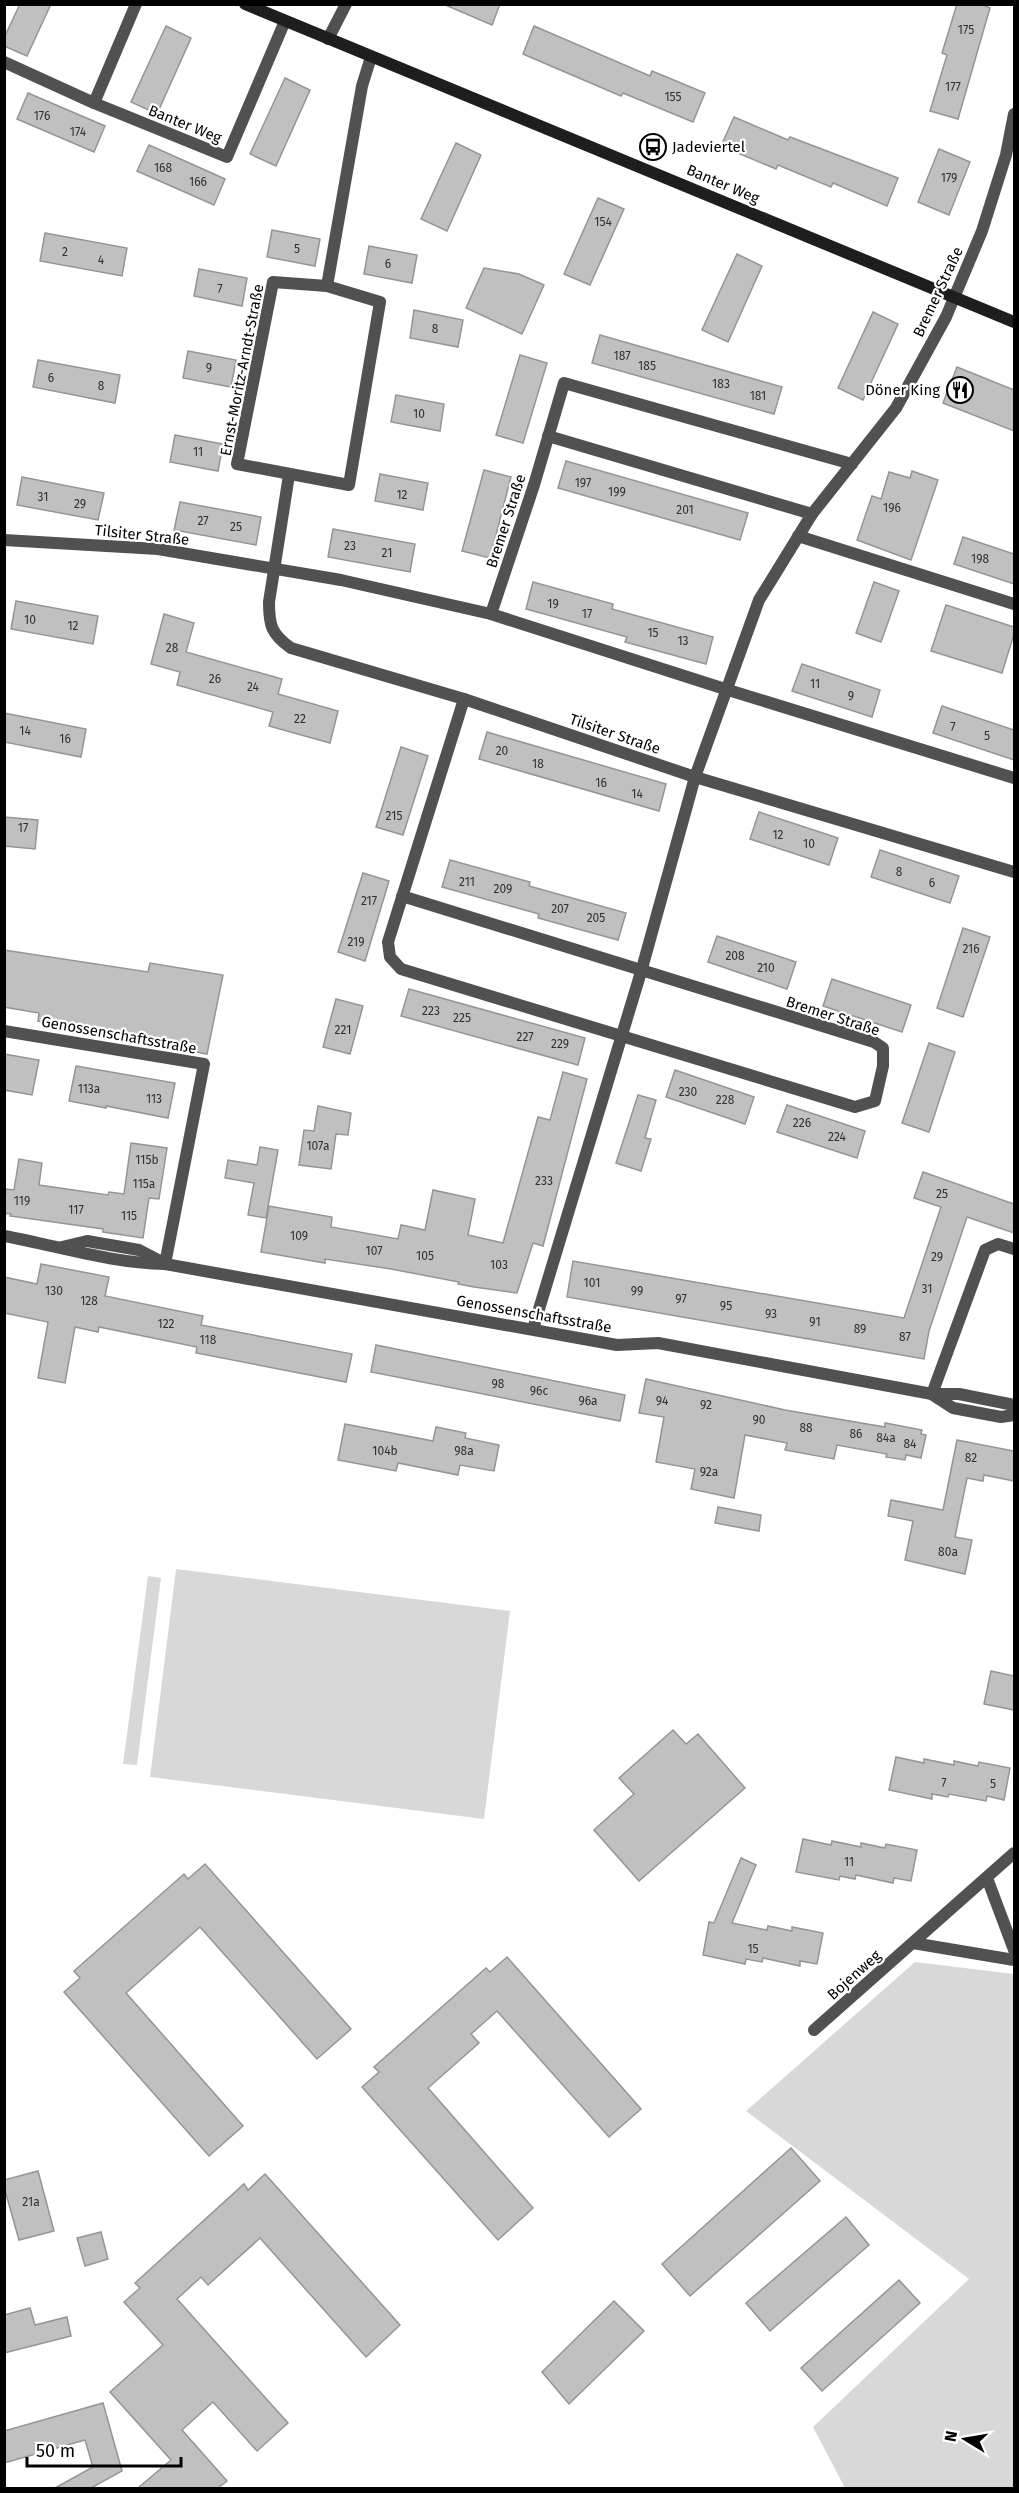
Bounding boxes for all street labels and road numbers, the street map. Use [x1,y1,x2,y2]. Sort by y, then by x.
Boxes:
street label: Banter Weg [146,101,224,147]
street label: Banter Weg [684,161,762,207]
street label: Bremer Straße [909,244,967,340]
street label: Ernst-Moritz-Arndt-Straße [217,283,267,457]
street label: Bremer Straße [482,472,530,570]
street label: Tilsiter Straße [94,521,190,549]
street label: Tilsiter Straße [567,710,663,758]
street label: Bremer Straße [784,992,882,1040]
street label: Genossenschaftsstraße [40,1012,198,1058]
street label: Genossenschaftsstraße [455,1291,613,1337]
street label: Bojenweg [824,1946,885,2004]

